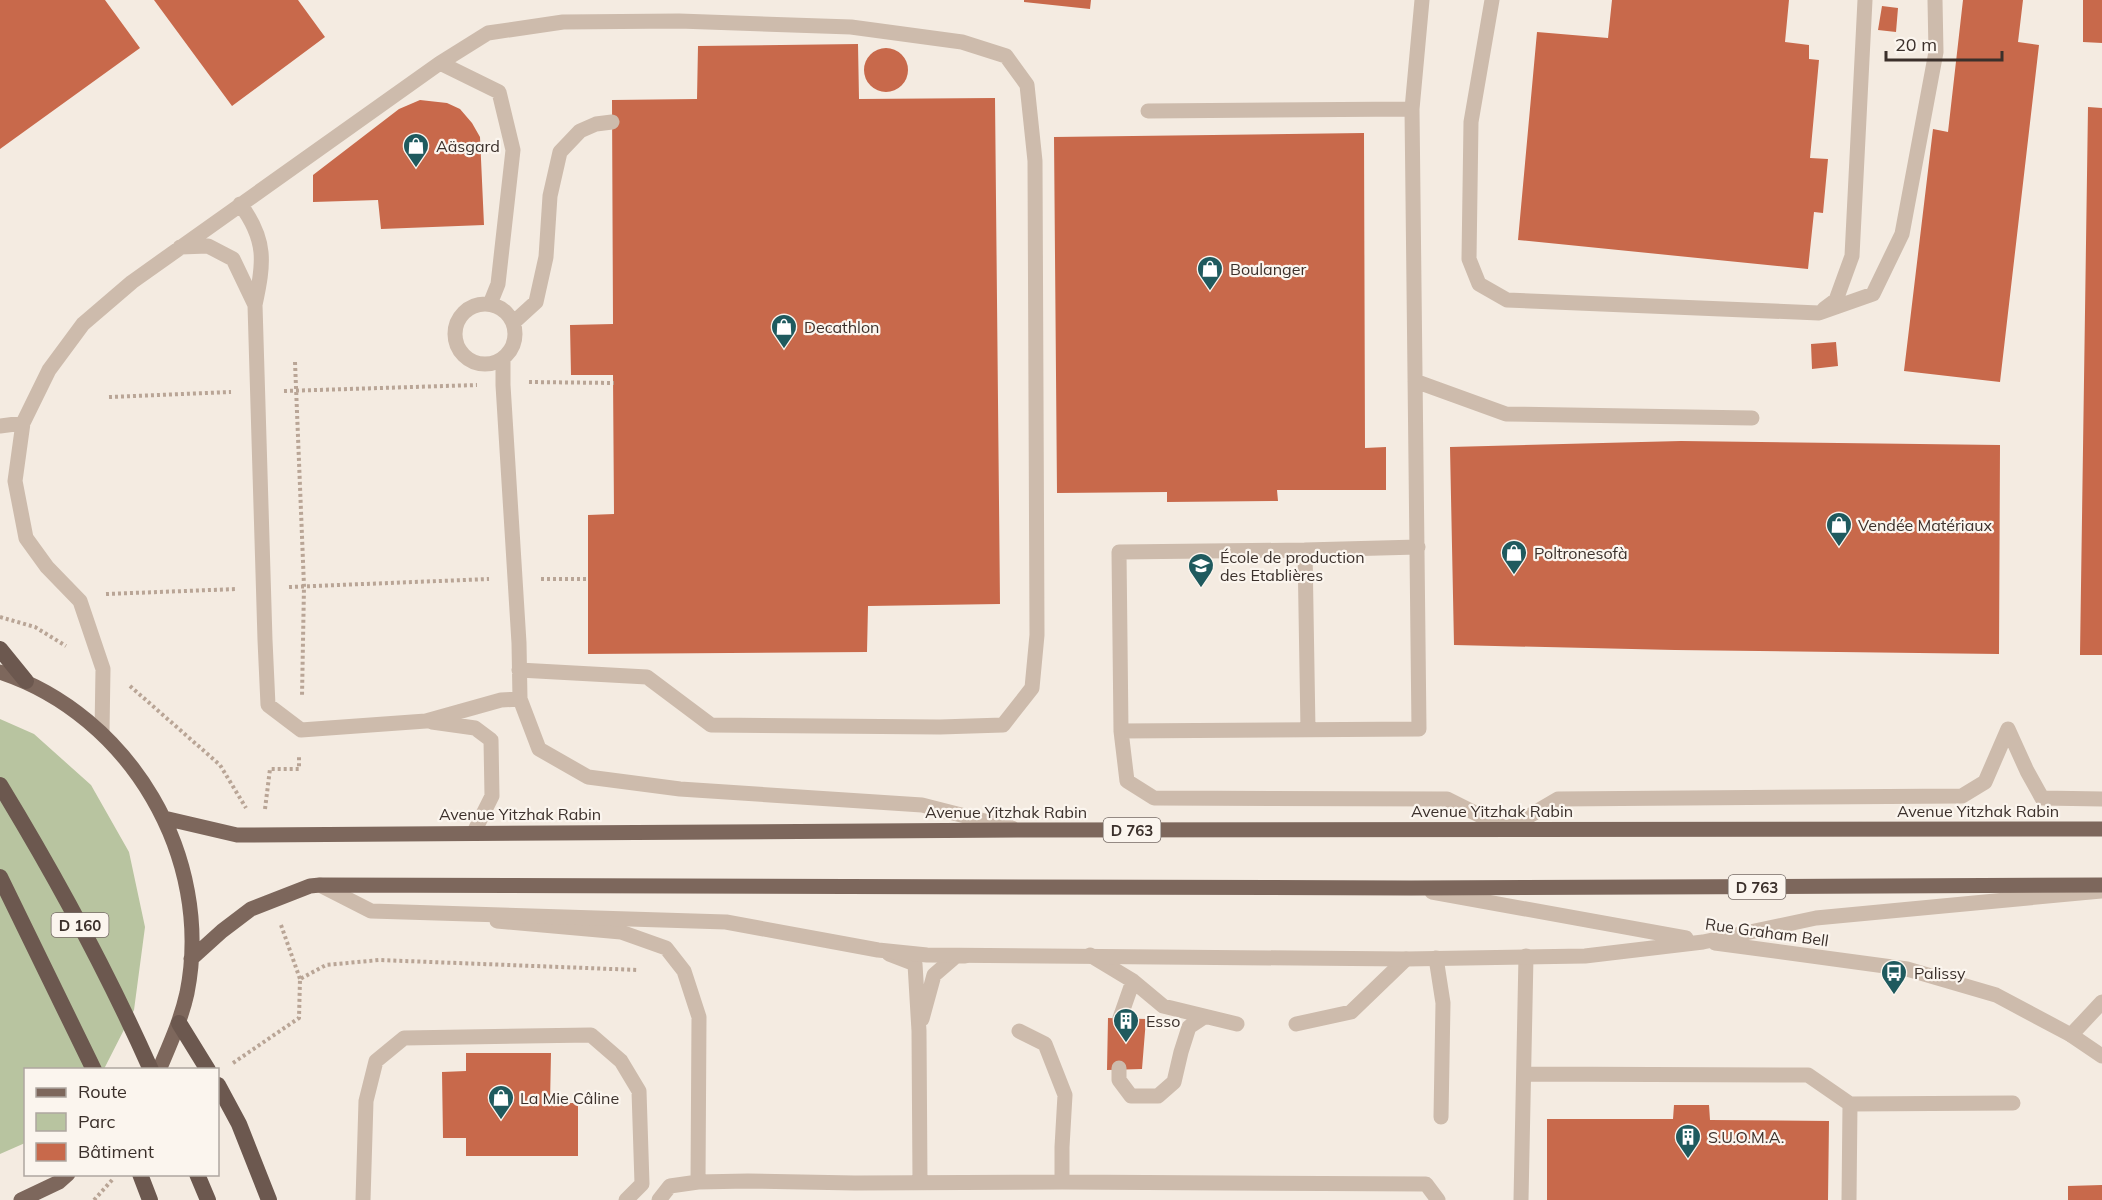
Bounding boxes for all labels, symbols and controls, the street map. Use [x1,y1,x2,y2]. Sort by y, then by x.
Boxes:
scale bar [1886,24,2002,62]
text: 20 m [1895,33,1937,56]
shop icon: Aäsgard [401,131,431,169]
place label: Aäsgard [436,136,500,156]
shop icon: Boulanger [1195,254,1225,292]
place label: Boulanger [1230,259,1306,279]
shop icon: Decathlon [769,312,799,350]
place label: Decathlon [804,317,879,337]
shop icon: Vendée Matériaux [1824,510,1854,548]
place label: Vendée Matériaux [1858,515,1992,535]
shop icon: Poltronesofà [1499,538,1529,576]
place label: Poltronesofà [1534,543,1628,563]
place label: École de production des Etablières [1220,547,1365,585]
school or university icon: École de production des Etablières [1186,551,1216,589]
street label: Avenue Yitzhak Rabin [1411,801,1573,821]
street label: Avenue Yitzhak Rabin [1897,801,2059,821]
street label: Avenue Yitzhak Rabin [925,802,1087,822]
street label: Avenue Yitzhak Rabin [439,804,601,824]
road number: D 763 [1104,818,1160,842]
road number: D 763 [1728,875,1786,899]
road number: D 160 [52,913,109,937]
street label: Rue Graham Bell [1704,913,1830,951]
bus stop icon: Palissy [1879,958,1909,996]
place label: Palissy [1914,963,1966,983]
building icon: Esso [1111,1006,1141,1044]
place label: Esso [1146,1011,1180,1031]
legend [24,1068,219,1176]
text: Route [78,1080,127,1103]
shop icon: La Mie Câline [486,1083,516,1121]
place label: La Mie Câline [520,1088,619,1108]
text: Parc [78,1110,116,1133]
building icon: S.U.O.M.A. [1673,1122,1703,1160]
place label: S.U.O.M.A. [1708,1127,1784,1147]
text: Bâtiment [78,1140,154,1163]

